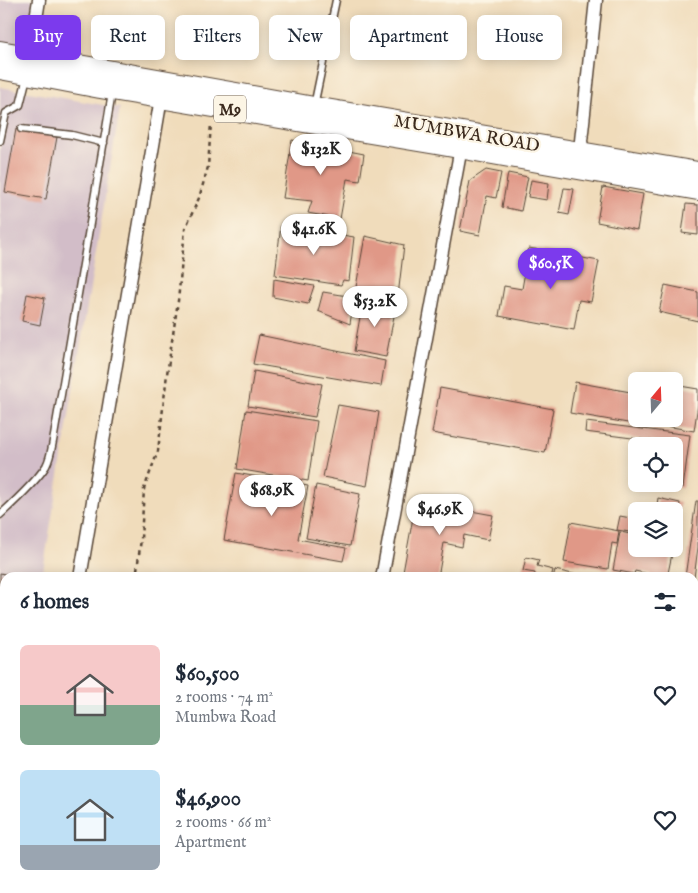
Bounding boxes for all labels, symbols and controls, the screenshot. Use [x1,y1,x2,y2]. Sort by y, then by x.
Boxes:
chip: Buy [15,15,81,60]
chip: Rent [91,15,165,60]
chip: Filters [175,15,259,60]
chip: New [269,15,340,60]
chip: Apartment [350,15,467,60]
chip: House [477,15,562,60]
road number: M9 [214,96,246,122]
street label: MUMBWA ROAD [392,110,541,159]
pin: $132K [286,134,356,176]
text: $132K [301,140,341,160]
pin: $41.6K [273,214,355,256]
text: $41.6K [292,220,336,240]
pin: $60.5K [510,248,592,290]
text: $60.5K [529,254,573,274]
pin: $53.2K [334,286,416,328]
text: $53.2K [353,292,397,312]
north arrow [628,372,682,428]
map controls [628,372,683,557]
button: locate [628,437,683,492]
pin: $68.9K [231,474,313,517]
text: $68.9K [250,481,294,501]
pin: $46.9K [399,494,481,536]
text: $46.9K [417,500,463,520]
button: layers [628,502,683,557]
icon: filters [651,588,679,616]
text: 6 homes [20,589,89,616]
text: $60,500 [175,661,240,688]
icon: home [60,665,120,725]
icon: heart [651,681,679,709]
text: 2 rooms · 74 m² [175,688,273,708]
text: Mumbwa Road [175,708,276,728]
text: $46,900 [175,786,241,813]
icon: home [60,790,120,850]
icon: heart [651,806,679,834]
text: 2 rooms · 66 m² [175,813,271,833]
text: Apartment [175,833,246,853]

